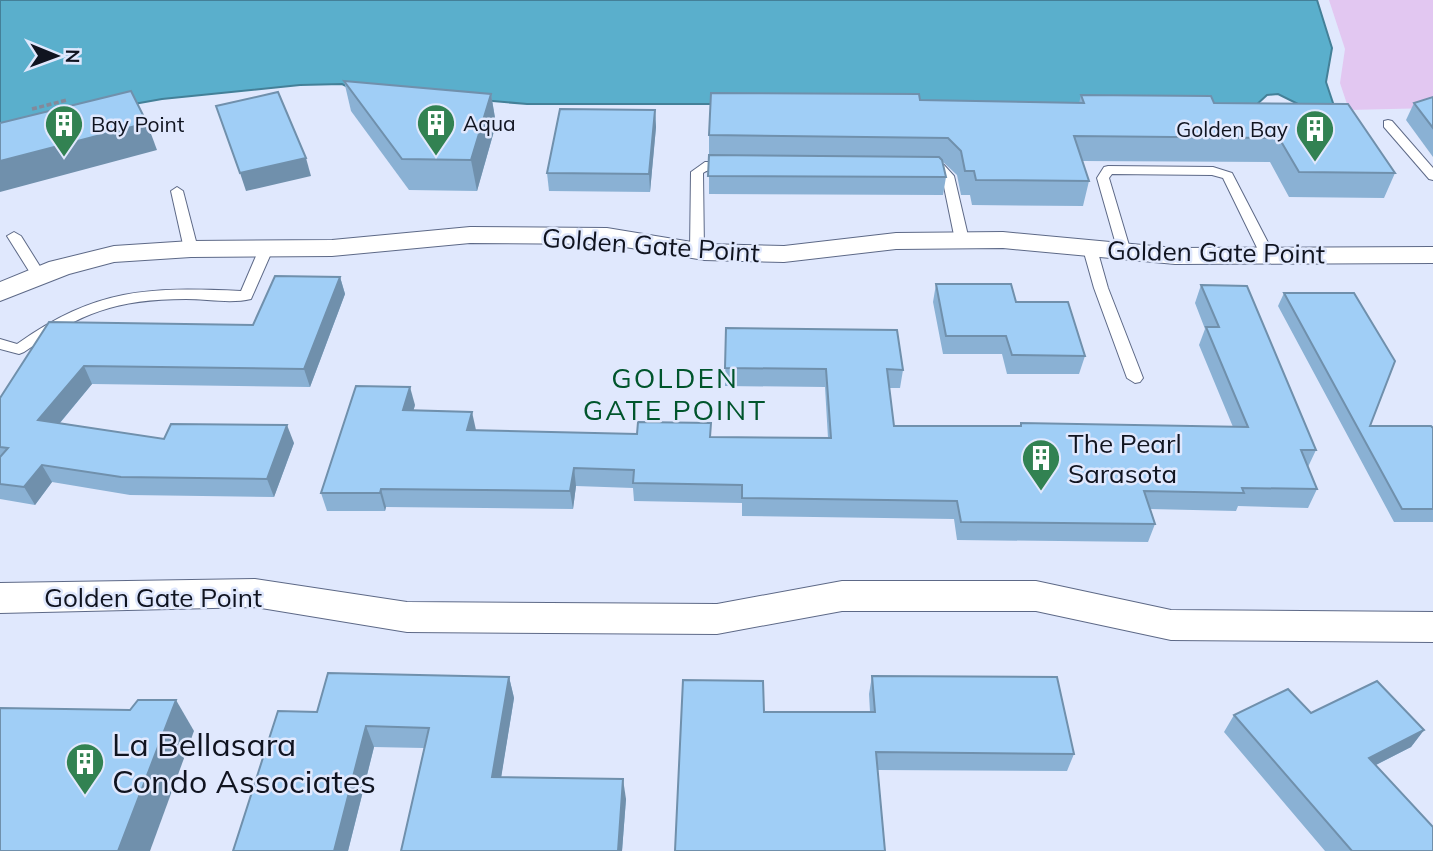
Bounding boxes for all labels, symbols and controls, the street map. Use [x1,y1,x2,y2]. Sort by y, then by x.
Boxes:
north arrow [21,21,91,91]
text: N [61,49,85,64]
building icon: Aqua [415,102,457,157]
building icon: Bay Point [43,103,85,158]
building icon: Golden Bay [1294,108,1336,163]
place label: Aqua [463,110,516,136]
place label: Bay Point [91,111,184,137]
place label: Golden Bay [1176,116,1288,142]
street label: Golden Gate Point [541,221,761,269]
street label: Golden Gate Point [1107,234,1325,270]
district label: GOLDEN GATE POINT [583,360,767,427]
place label: The Pearl Sarasota [1068,427,1182,490]
building icon: The Pearl Sarasota [1020,437,1062,492]
street label: Golden Gate Point [44,581,262,614]
place label: La Bellasara Condo Associates [112,724,376,801]
building icon: La Bellasara Condo Associates [64,741,106,796]

